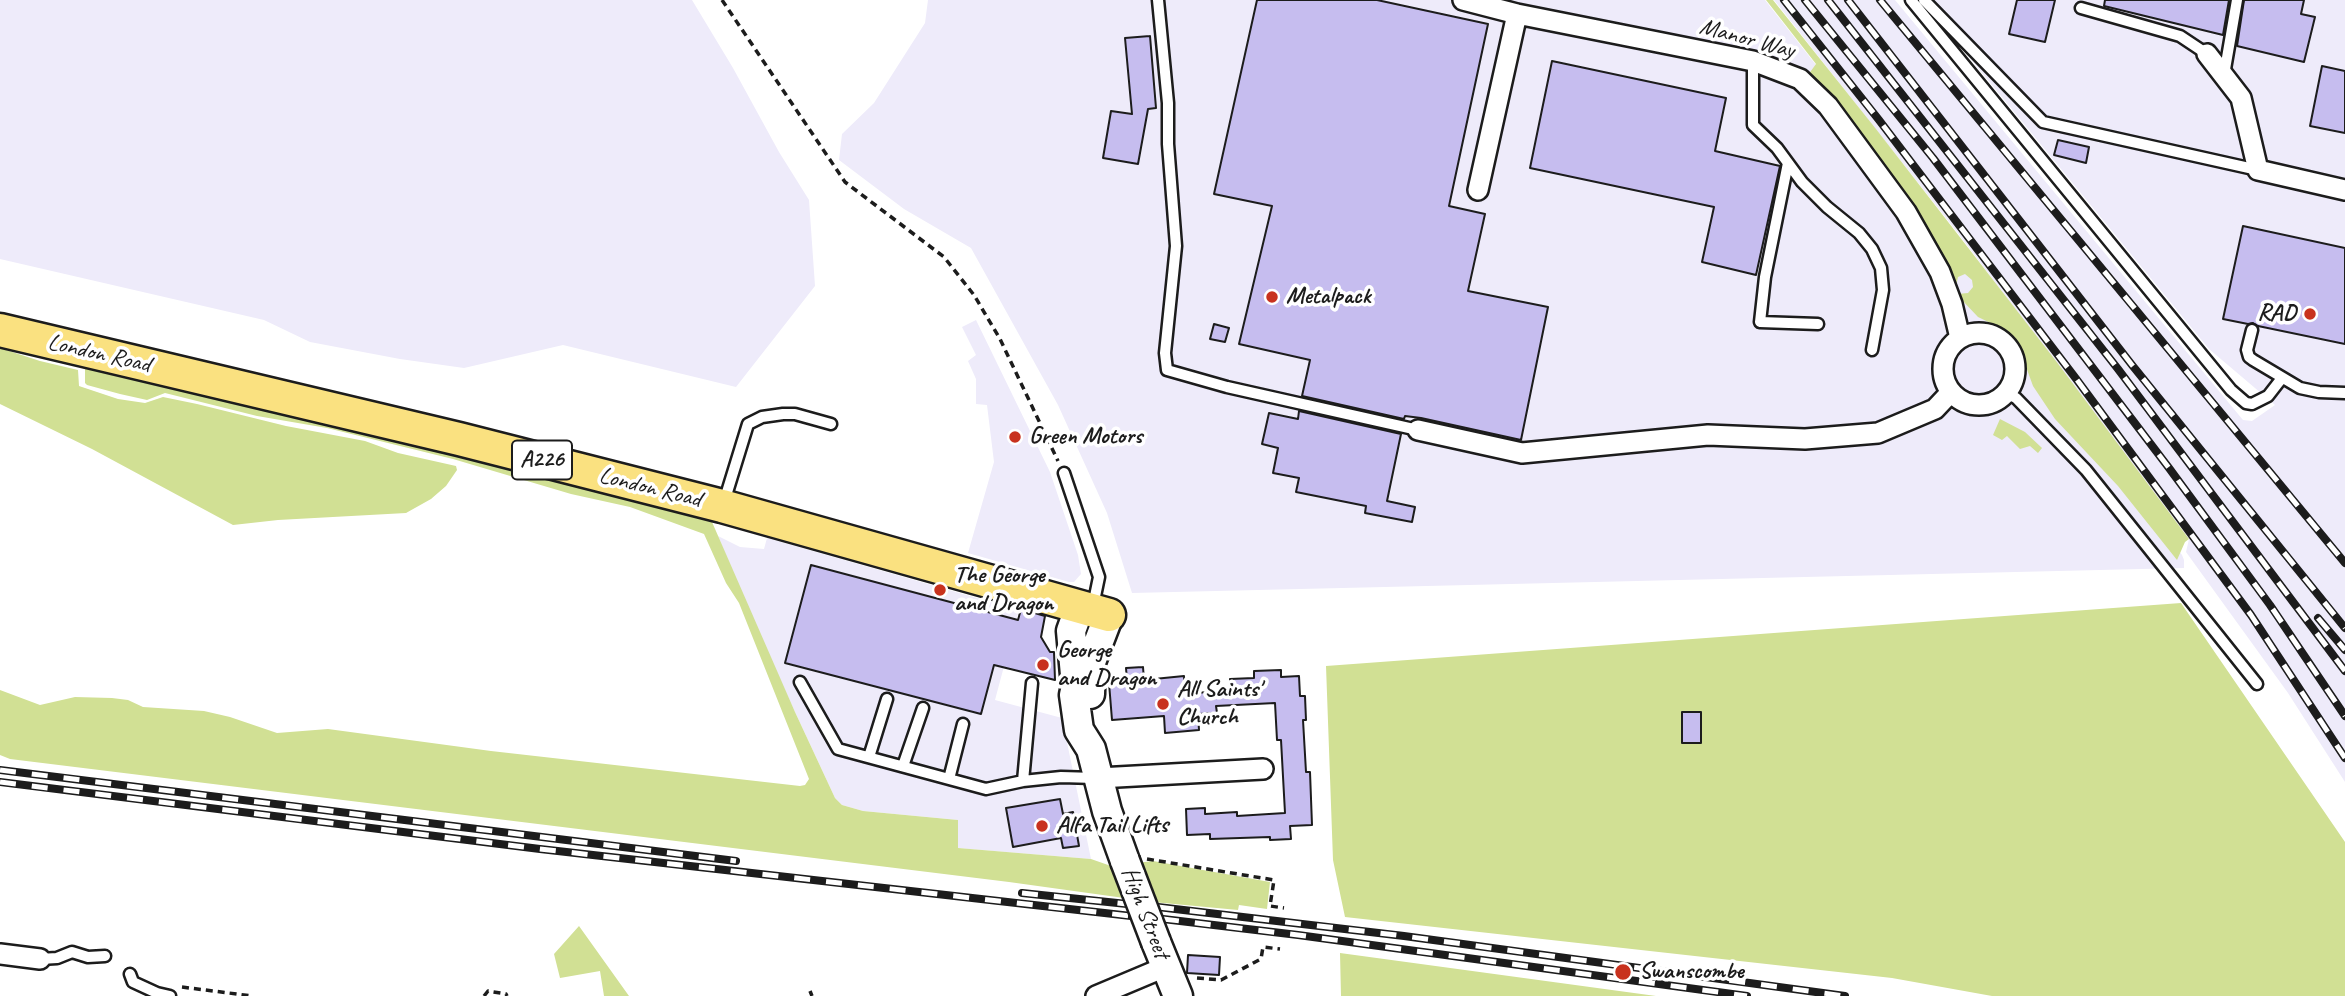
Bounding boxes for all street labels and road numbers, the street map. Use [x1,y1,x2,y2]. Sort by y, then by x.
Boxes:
street label: Manor Way [1696,13,1798,65]
street label: London Road [45,328,153,380]
road number: A226 [512,440,572,480]
street label: London Road [596,461,704,515]
street label: High Street [1114,863,1176,963]

